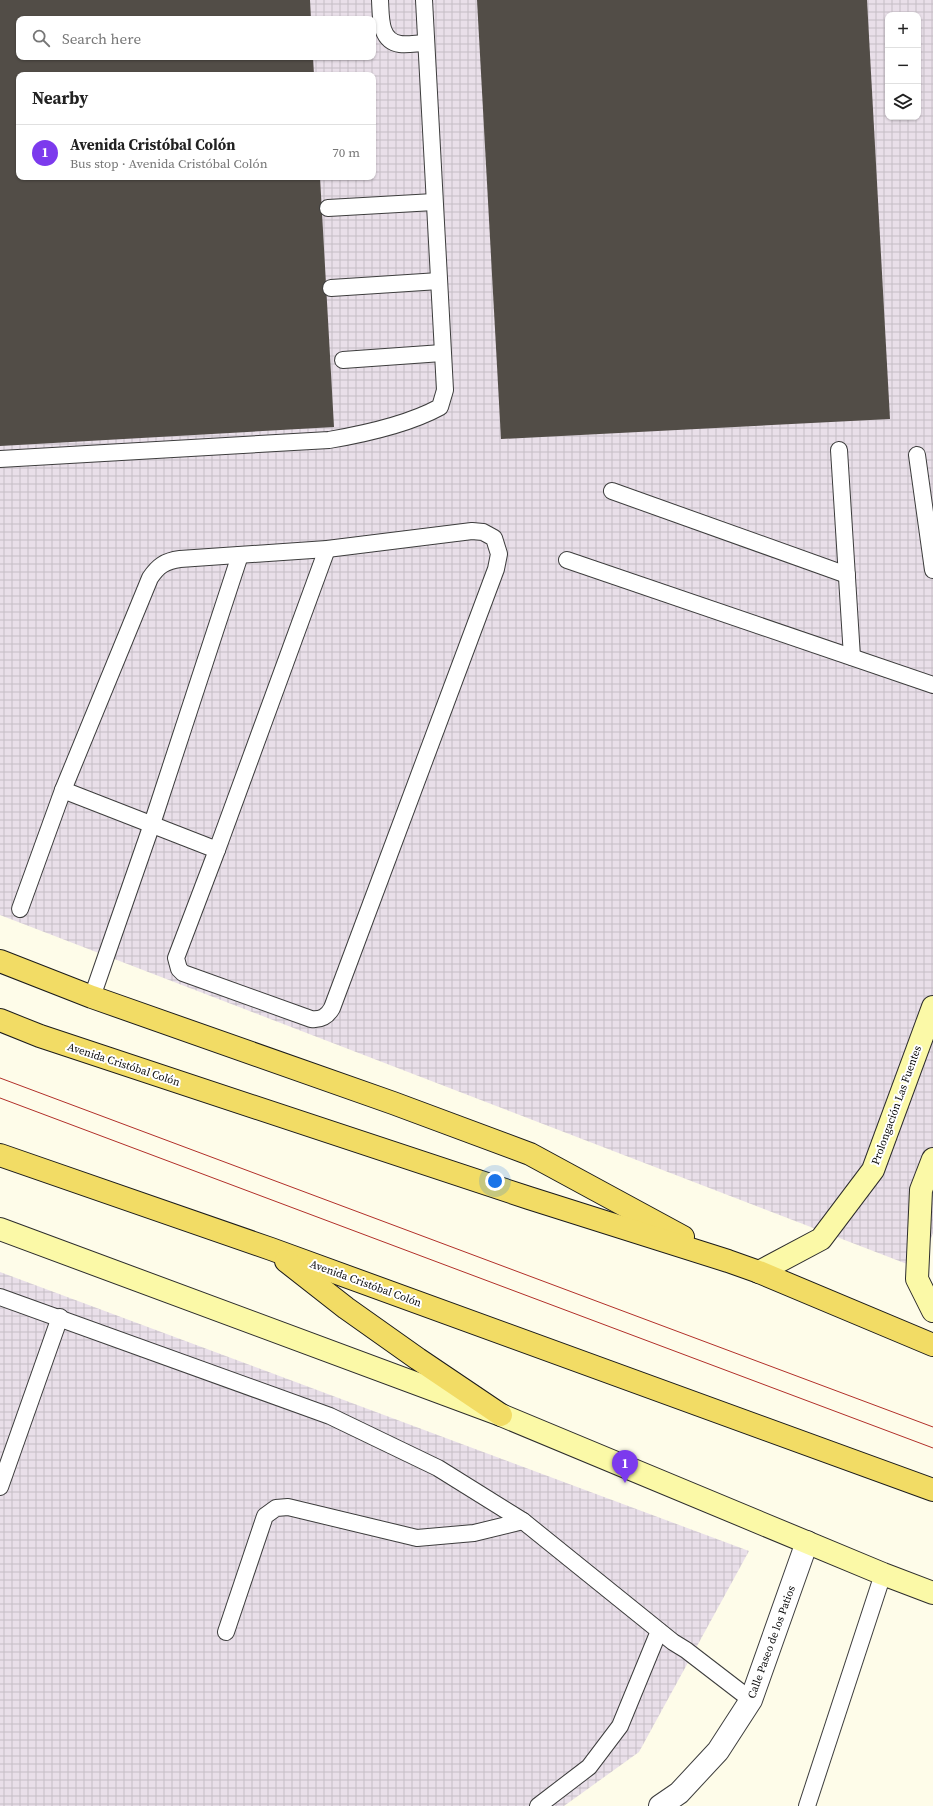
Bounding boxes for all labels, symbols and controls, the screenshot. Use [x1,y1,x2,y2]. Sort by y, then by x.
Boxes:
map controls [885,12,921,120]
button: + [885,12,921,48]
search box [16,16,376,60]
icon: search [30,27,52,49]
text: Search here [62,28,141,49]
button: − [885,48,921,84]
button: layers [885,84,921,120]
text: Nearby [32,86,88,110]
text: Avenida Cristóbal Colón [70,134,235,155]
text: 1 [41,144,49,161]
text: 70 m [332,144,360,161]
text: Bus stop · Avenida Cristóbal Colón [70,155,268,172]
street label: Avenida Cristóbal Colón [66,1039,182,1090]
street label: Prolongación Las Fuentes [868,1043,925,1167]
your location [485,1171,505,1191]
street label: Avenida Cristóbal Colón [308,1256,424,1311]
pin: 1 [612,1450,638,1483]
street label: Calle Paseo de los Patios [744,1583,799,1701]

